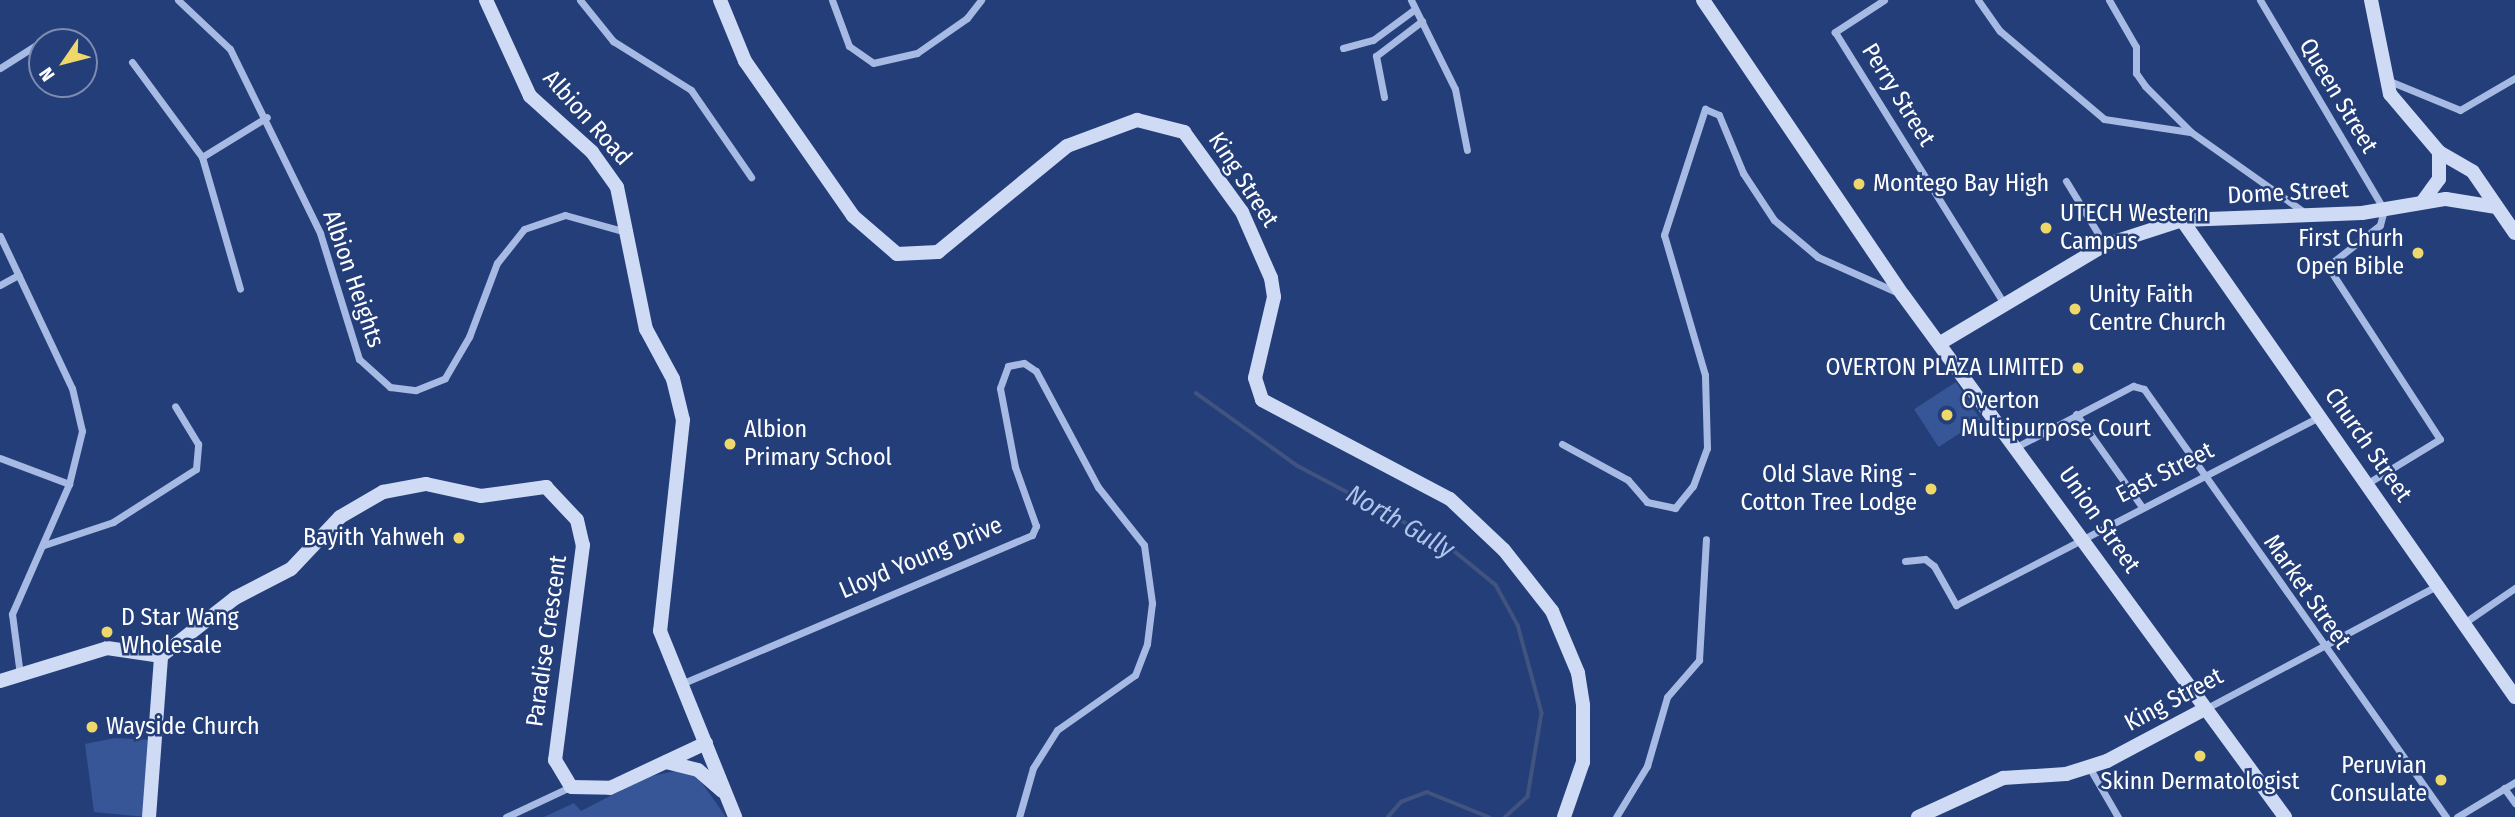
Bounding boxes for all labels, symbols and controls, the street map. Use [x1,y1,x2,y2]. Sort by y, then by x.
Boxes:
north arrow [28,28,98,98]
street label: Queen Street [2293,33,2383,159]
street label: Perry Street [1855,38,1941,152]
text: N [34,63,60,85]
street label: Albion Road [537,64,637,172]
street label: King Street [1202,127,1284,233]
place label: Montego Bay High [1873,170,2049,198]
street label: Dome Street [2227,175,2349,211]
marker: Montego Bay High [1851,176,1867,192]
place label: UTECH Western Campus [2060,200,2209,256]
street label: Albion Heights [316,207,390,351]
marker: UTECH Western Campus [2038,220,2054,236]
place label: First Churh Open Bible [2296,225,2404,281]
marker: First Churh Open Bible [2410,245,2426,261]
place label: Unity Faith Centre Church [2089,281,2226,337]
marker: Unity Faith Centre Church [2067,301,2083,317]
place label: OVERTON PLAZA LIMITED [1825,354,2064,382]
marker: OVERTON PLAZA LIMITED [2070,360,2086,376]
street label: Church Street [2318,382,2418,508]
place label: Overton Multipurpose Court [1961,387,2151,443]
marker: Overton Multipurpose Court [1939,407,1955,423]
place label: Albion Primary School [744,416,892,472]
marker: Albion Primary School [722,436,738,452]
street label: East Street [2112,436,2218,510]
place label: Old Slave Ring - Cotton Tree Lodge [1741,461,1917,517]
street label: Union Street [2052,461,2146,579]
water label: North Gully [1340,479,1460,565]
marker: Old Slave Ring - Cotton Tree Lodge [1923,481,1939,497]
street label: Lloyd Young Drive [835,511,1007,605]
place label: Bayith Yahweh [303,524,445,552]
street label: Market Street [2257,529,2357,655]
marker: Bayith Yahweh [451,530,467,546]
street label: Paradise Crescent [521,553,573,729]
place label: D Star Wang Wholesale [121,604,239,660]
marker: D Star Wang Wholesale [99,624,115,640]
street label: King Street [2120,662,2228,738]
place label: Wayside Church [106,713,260,741]
marker: Wayside Church [84,719,100,735]
marker: Skinn Dermatologist [2192,748,2208,764]
place label: Peruvian Consulate [2330,752,2427,808]
place label: Skinn Dermatologist [2101,768,2299,796]
marker: Peruvian Consulate [2433,772,2449,788]

